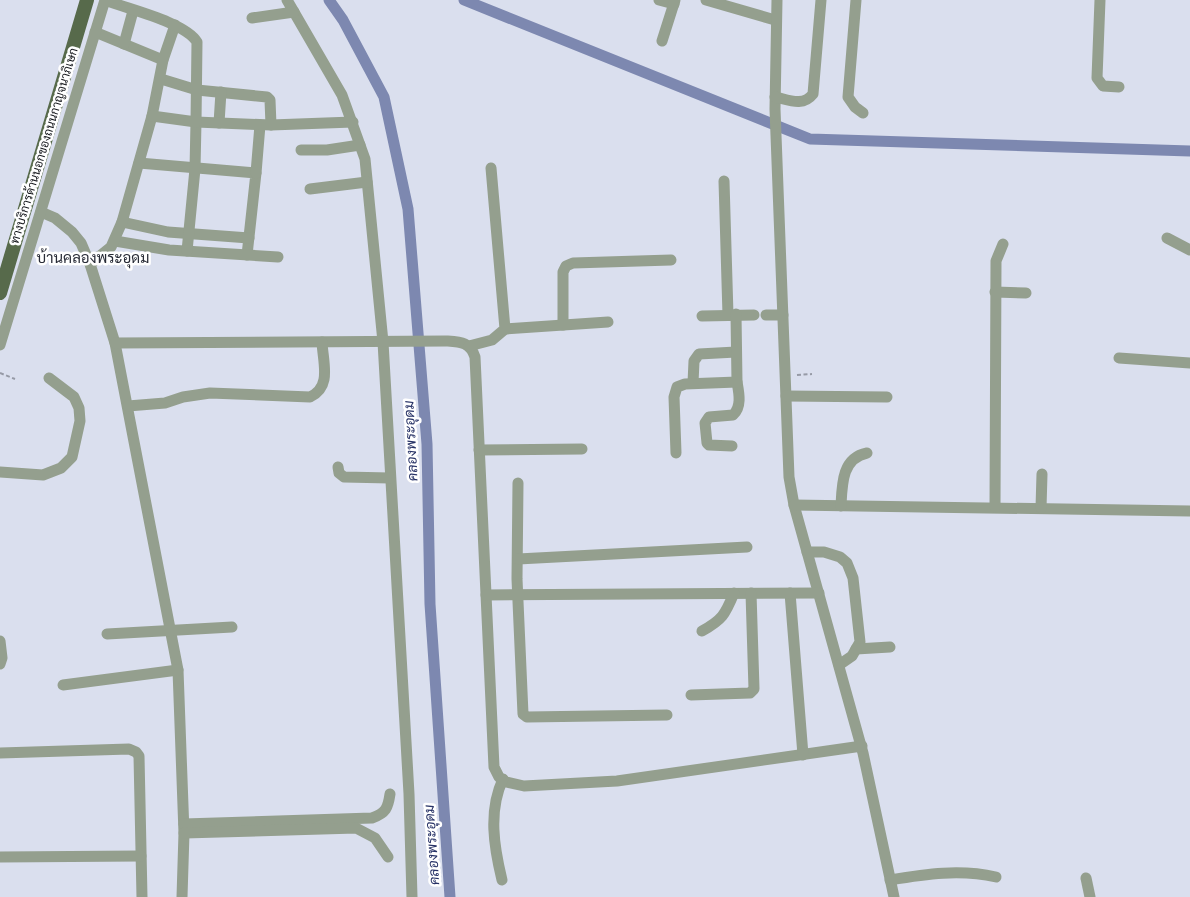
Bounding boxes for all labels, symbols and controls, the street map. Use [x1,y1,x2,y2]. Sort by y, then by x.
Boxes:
street label: ทางบริการด้านนอกของถนนกาญจนาภิเษก [6,46,82,246]
district label: บ้านคลองพระอุดม [37,248,149,269]
water label: คลองพระอุดม [399,400,423,482]
water label: คลองพระอุดม [420,804,444,886]

